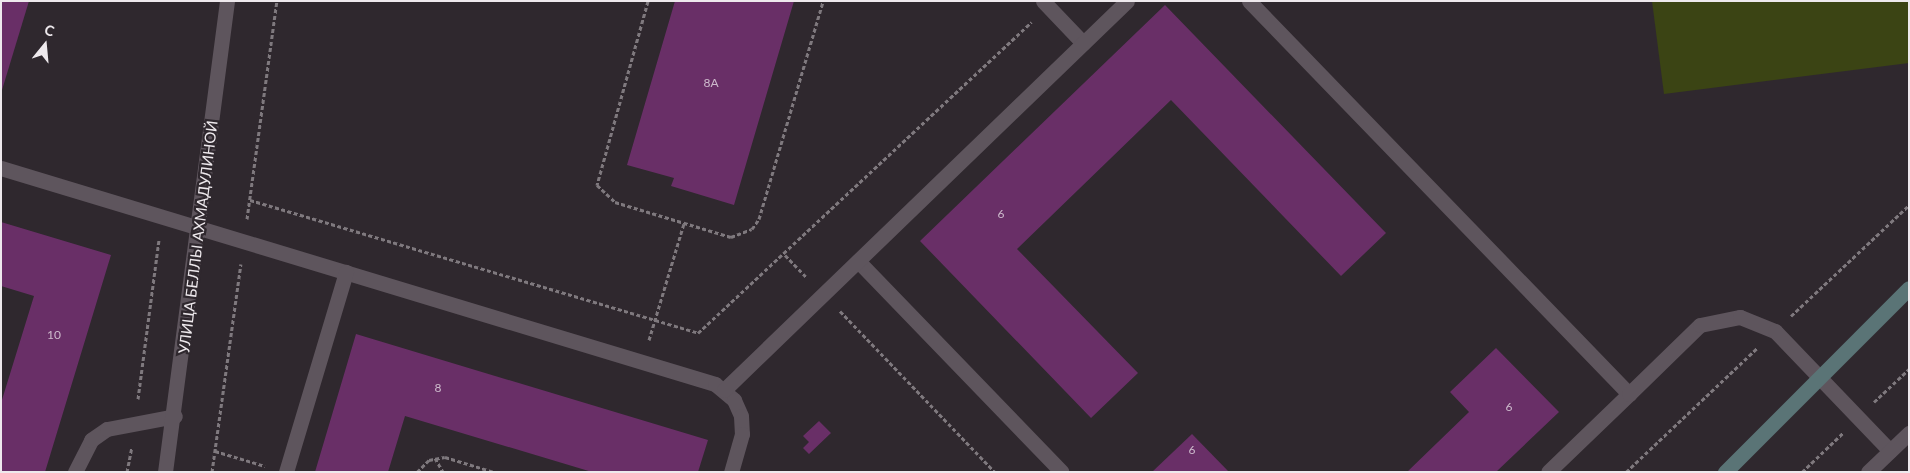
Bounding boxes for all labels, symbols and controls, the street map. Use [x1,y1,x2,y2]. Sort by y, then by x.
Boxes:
north arrow [20,20,70,70]
text: С [43,21,56,40]
house number: 8А [703,76,719,90]
street label: УЛИЦА БЕЛЛЫ АХМАДУЛИНОЙ [175,119,221,355]
house number: 6 [998,207,1004,221]
house number: 10 [47,328,61,342]
house number: 8 [435,381,441,395]
house number: 6 [1506,400,1512,414]
house number: 6 [1189,443,1195,457]

